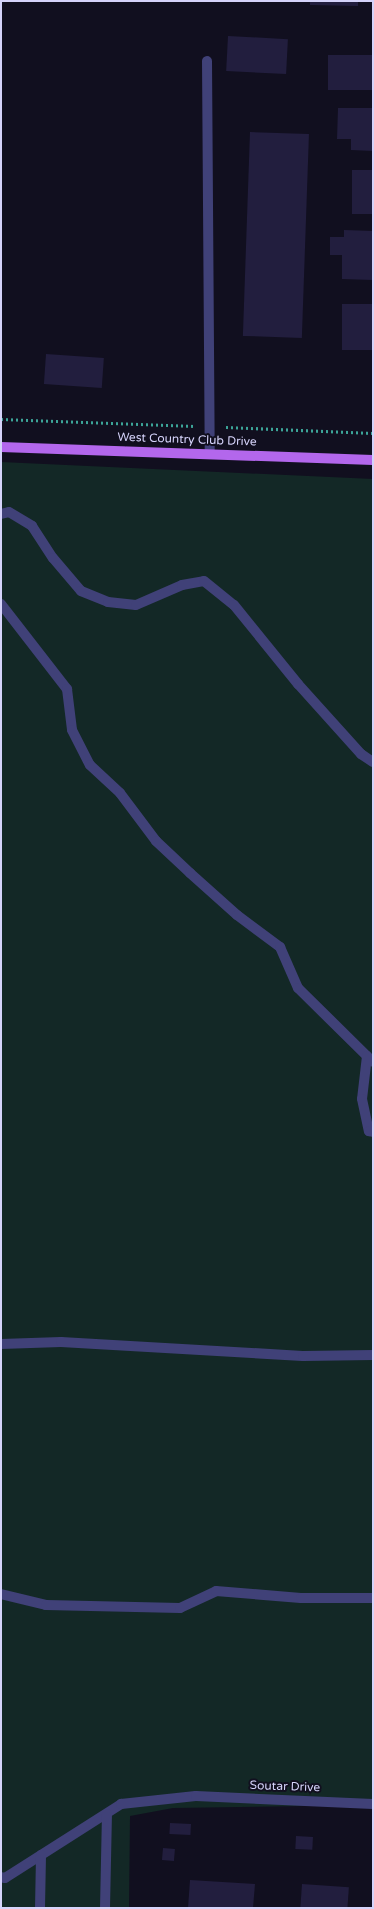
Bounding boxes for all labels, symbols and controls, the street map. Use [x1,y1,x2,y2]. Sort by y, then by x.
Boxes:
street label: West Country Club Drive [117,430,257,450]
street label: Soutar Drive [249,1779,321,1795]

